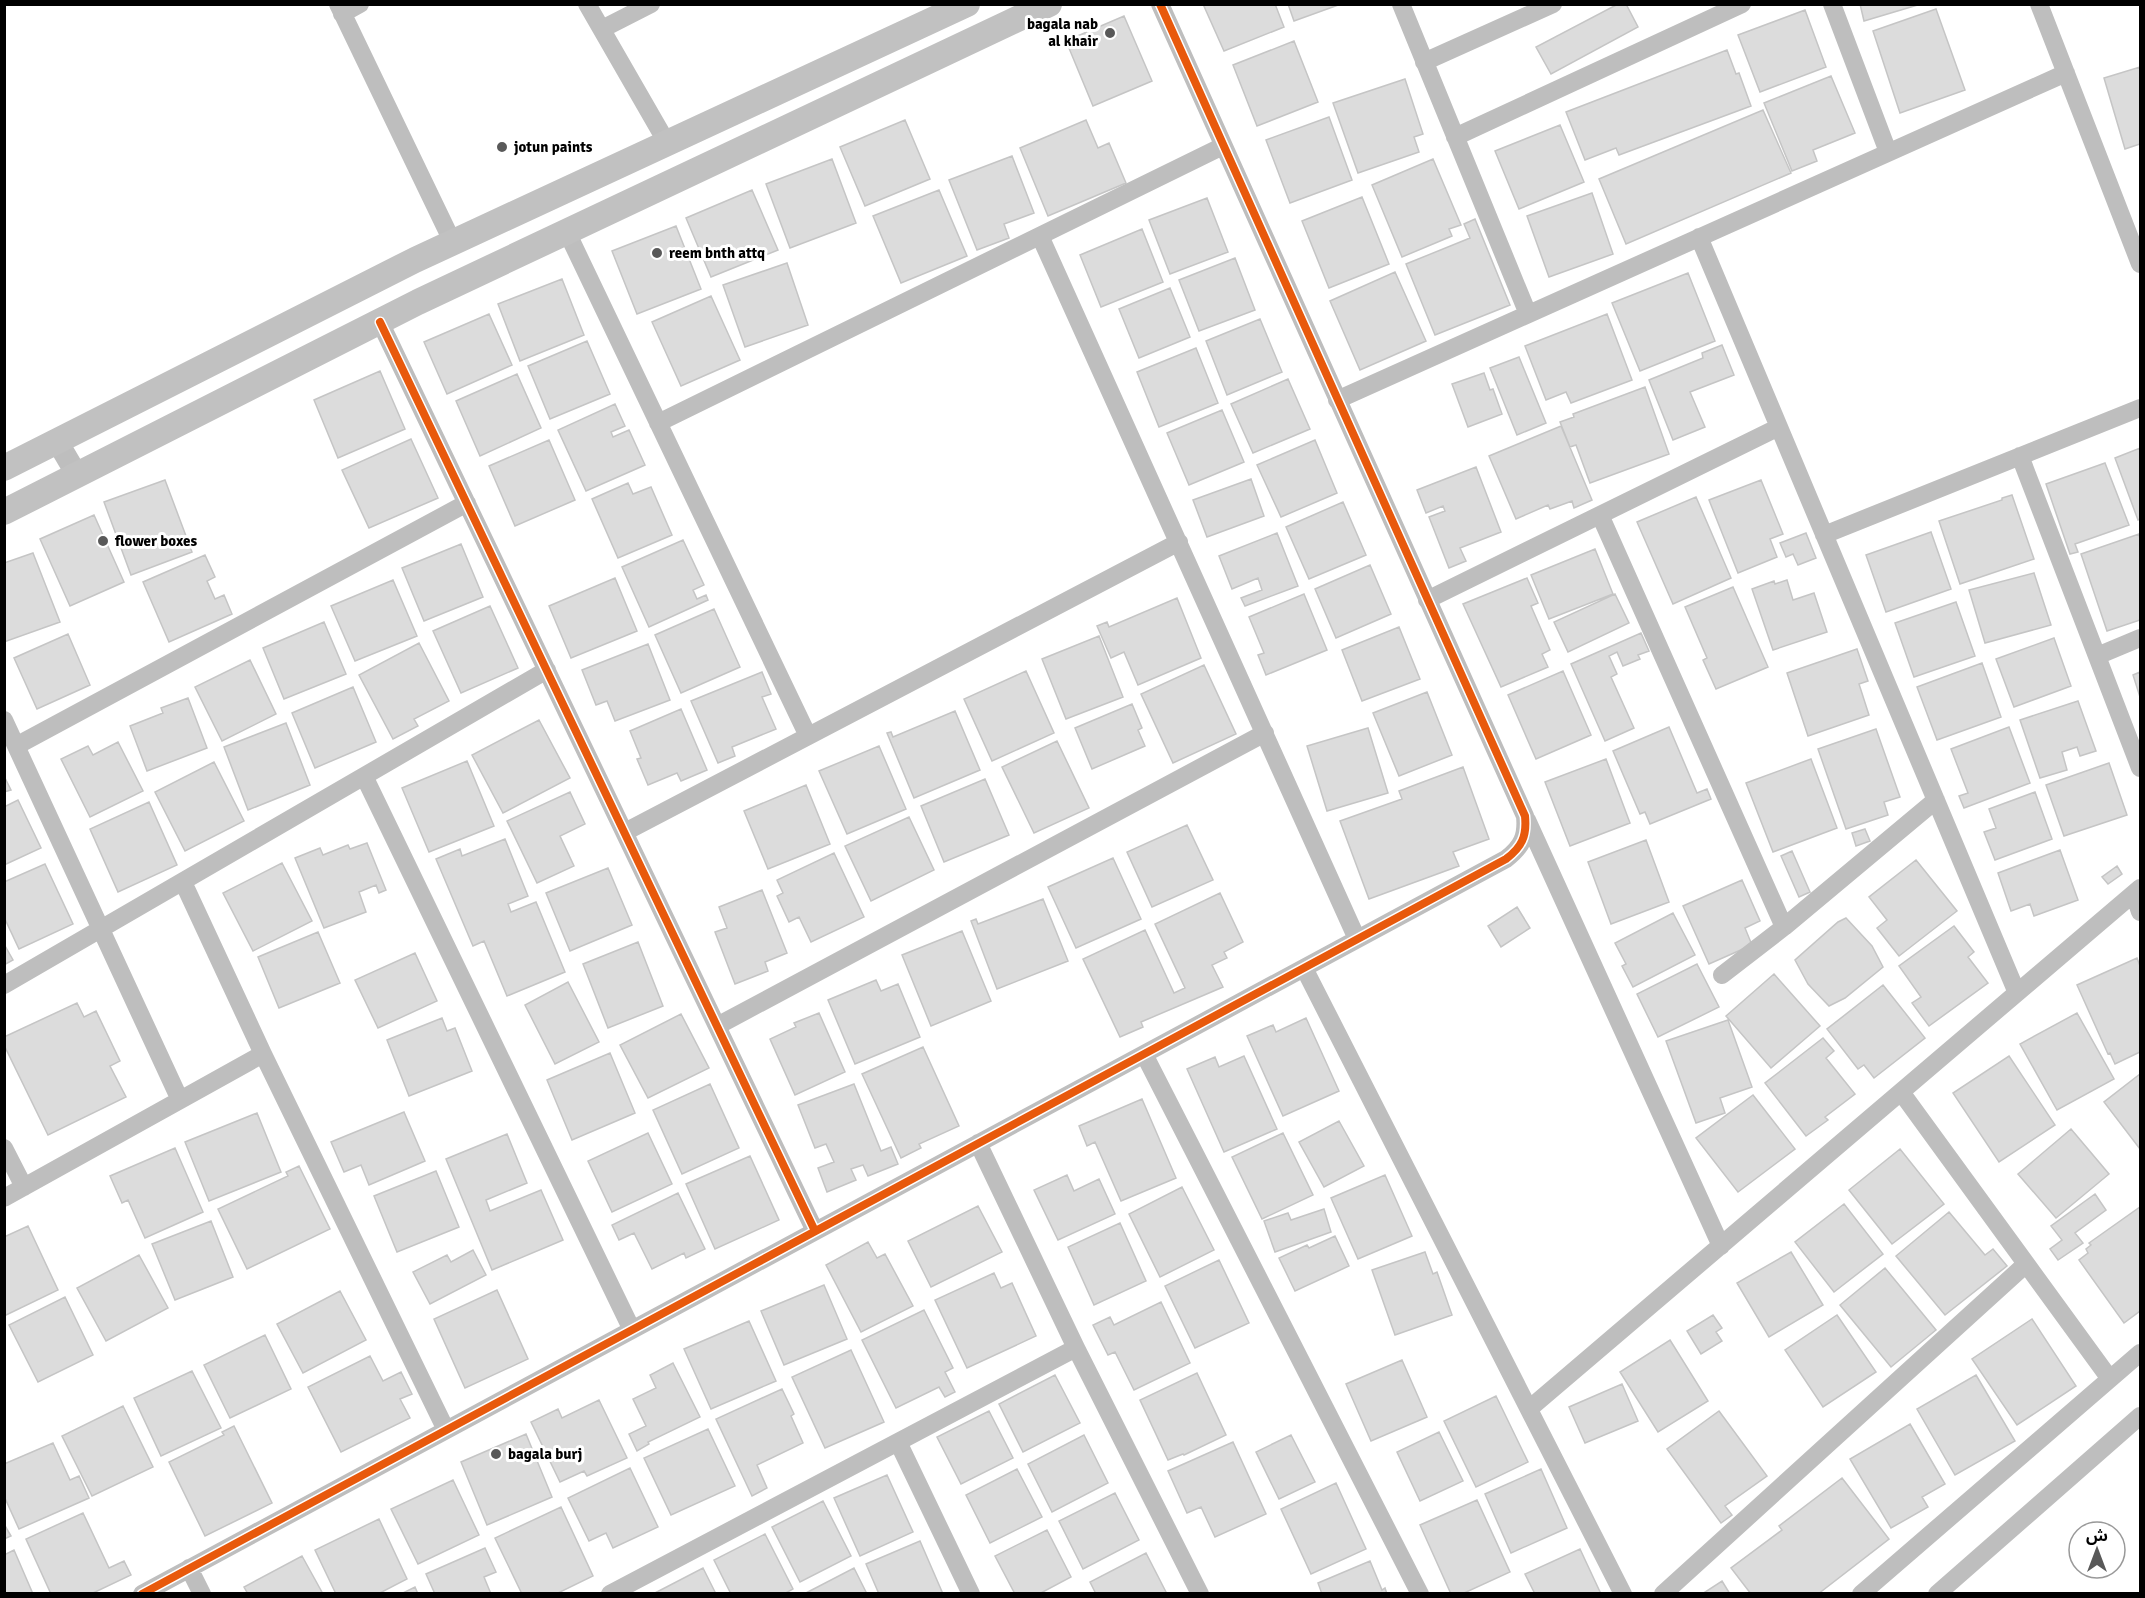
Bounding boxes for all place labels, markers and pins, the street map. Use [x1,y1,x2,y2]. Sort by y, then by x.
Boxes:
place label: bagala nab al khair [1027,15,1098,50]
marker: bagala nab al khair [1103,26,1117,40]
place label: jotun paints [514,138,593,156]
marker: jotun paints [495,140,509,154]
place label: reem bnth attq [669,244,765,262]
marker: reem bnth attq [650,246,664,260]
place label: flower boxes [114,532,197,550]
marker: flower boxes [96,534,110,548]
place label: bagala burj [508,1445,582,1463]
marker: bagala burj [489,1447,503,1461]

